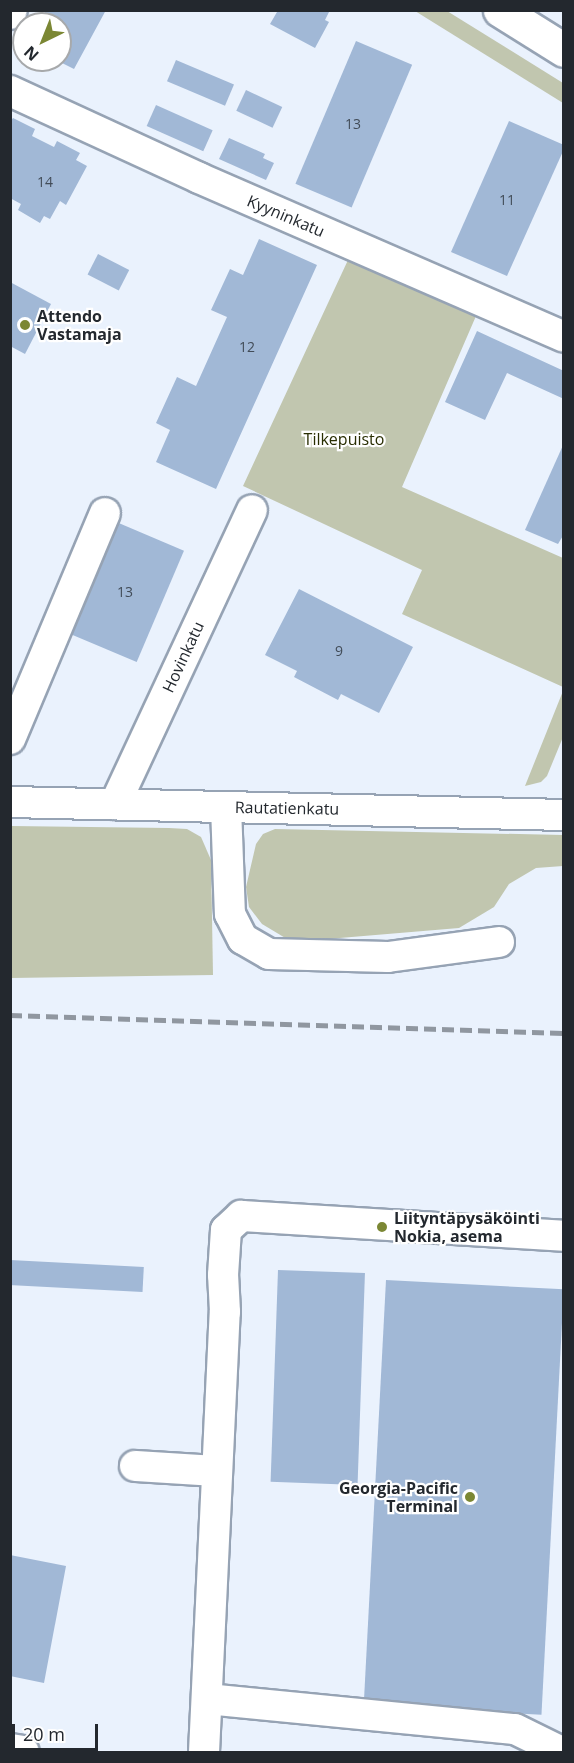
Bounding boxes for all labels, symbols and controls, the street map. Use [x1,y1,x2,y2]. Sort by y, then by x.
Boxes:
north arrow [12,12,72,72]
text: N [19,41,43,66]
house number: 13 [345,116,361,132]
house number: 14 [37,174,53,190]
street label: Kyyninkatu [244,191,328,241]
house number: 11 [499,192,515,208]
place label: Attendo Vastamaja [37,306,122,344]
marker: Attendo Vastamaja [18,318,32,332]
house number: 12 [239,339,255,355]
park label: Tilkepuisto [304,429,384,449]
house number: 13 [117,584,133,600]
street label: Hovinkatu [158,618,208,696]
house number: 9 [335,643,343,659]
street label: Rautatienkatu [235,797,339,819]
place label: Liityntäpysäköinti Nokia, asema [394,1208,540,1246]
marker: Liityntäpysäköinti Nokia, asema [375,1220,389,1234]
place label: Georgia-Pacific Terminal [339,1478,458,1516]
marker: Georgia-Pacific Terminal [463,1490,477,1504]
scale bar [15,1712,100,1750]
text: 20 m [23,1722,65,1746]

